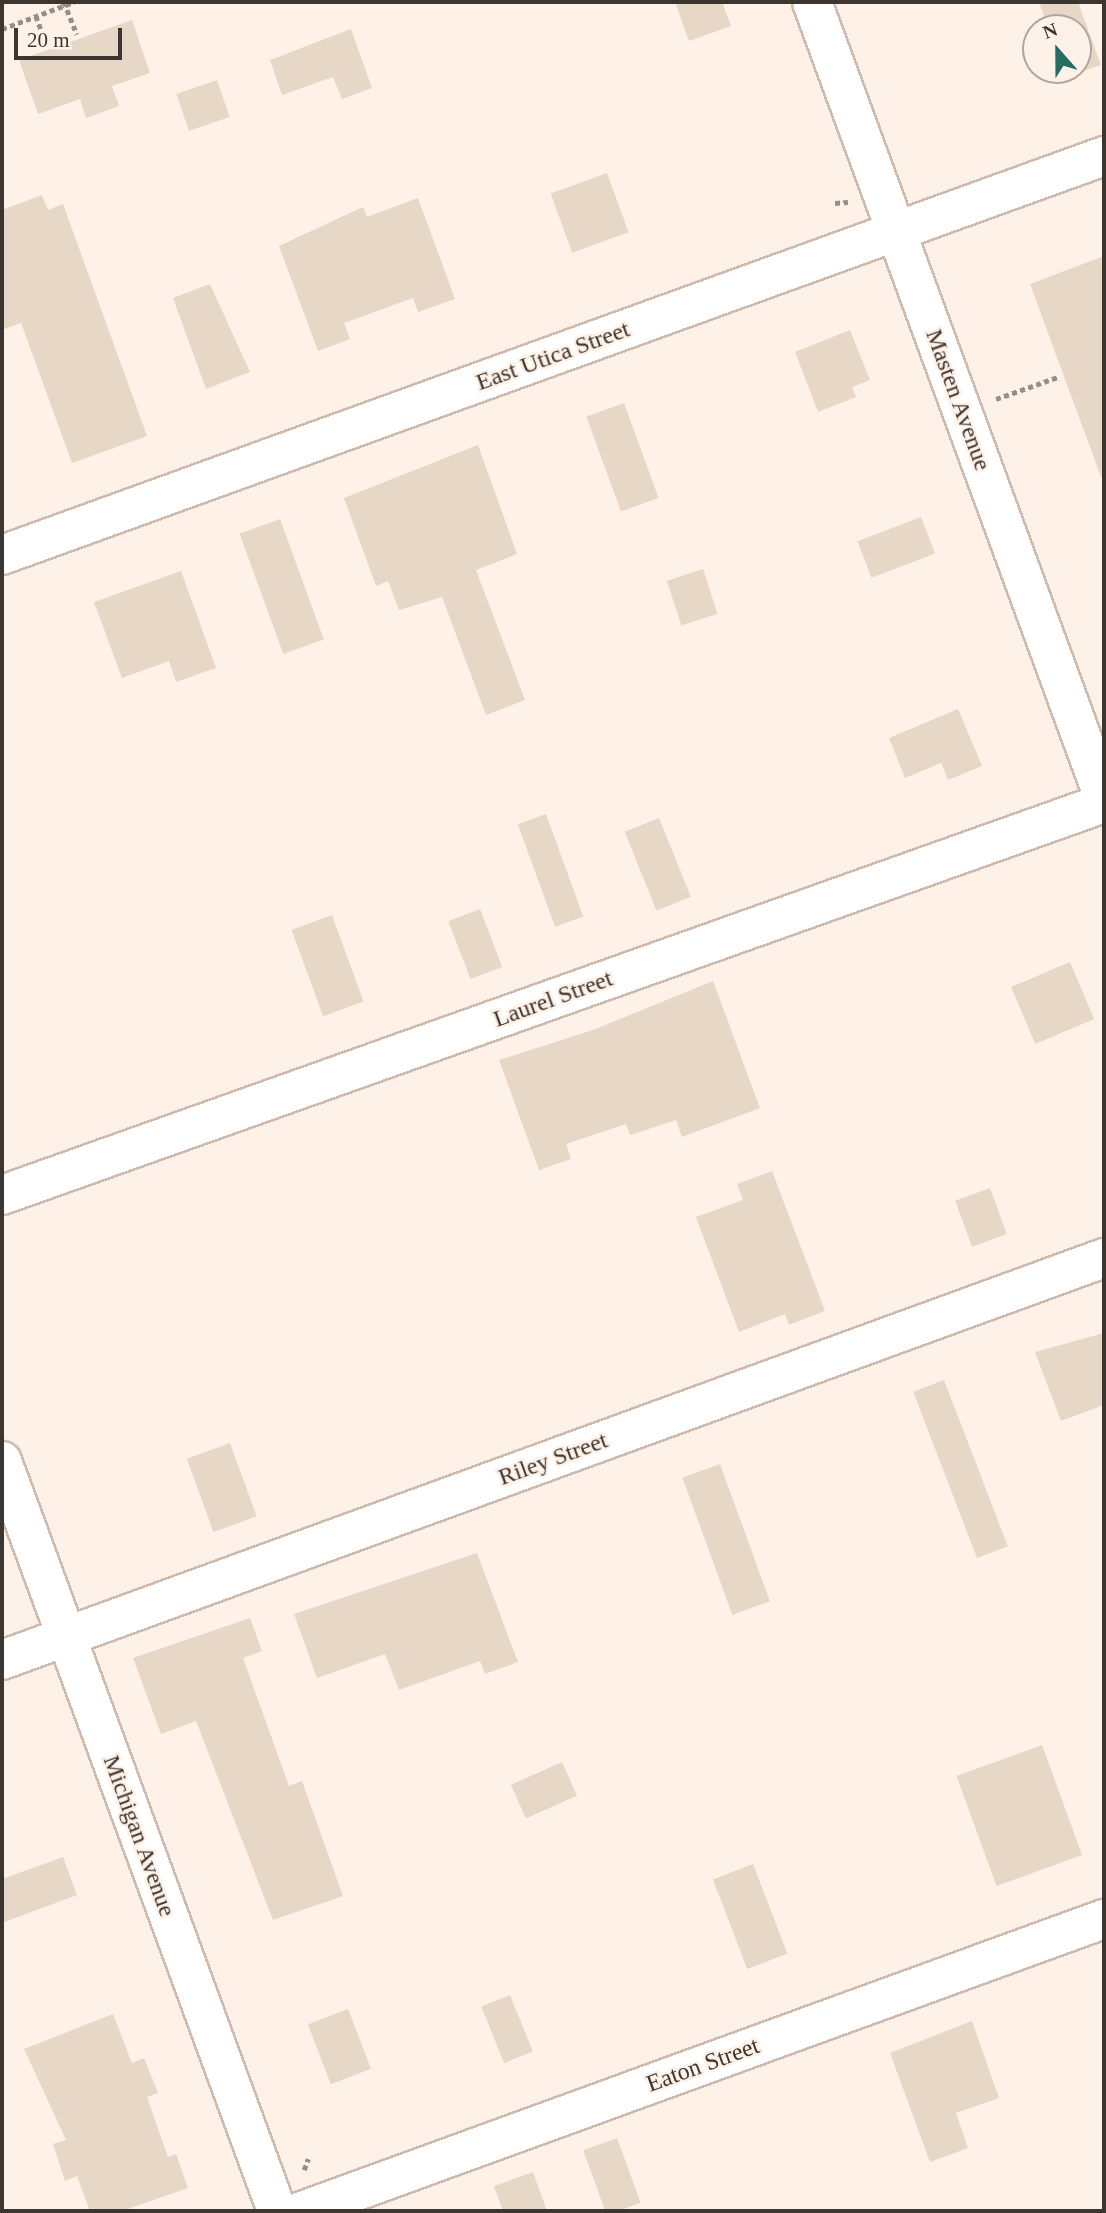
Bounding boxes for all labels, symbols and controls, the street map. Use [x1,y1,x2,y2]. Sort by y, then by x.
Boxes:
scale bar [18,14,126,58]
north arrow [1022,14,1092,84]
text: N [1040,19,1060,43]
text: 20 m [27,28,70,52]
street label: East Utica Street [472,315,634,397]
street label: Masten Avenue [919,325,997,475]
street label: Laurel Street [490,964,616,1034]
street label: Riley Street [495,1426,611,1492]
street label: Michigan Avenue [96,1751,182,1921]
street label: Eaton Street [643,2031,763,2099]

